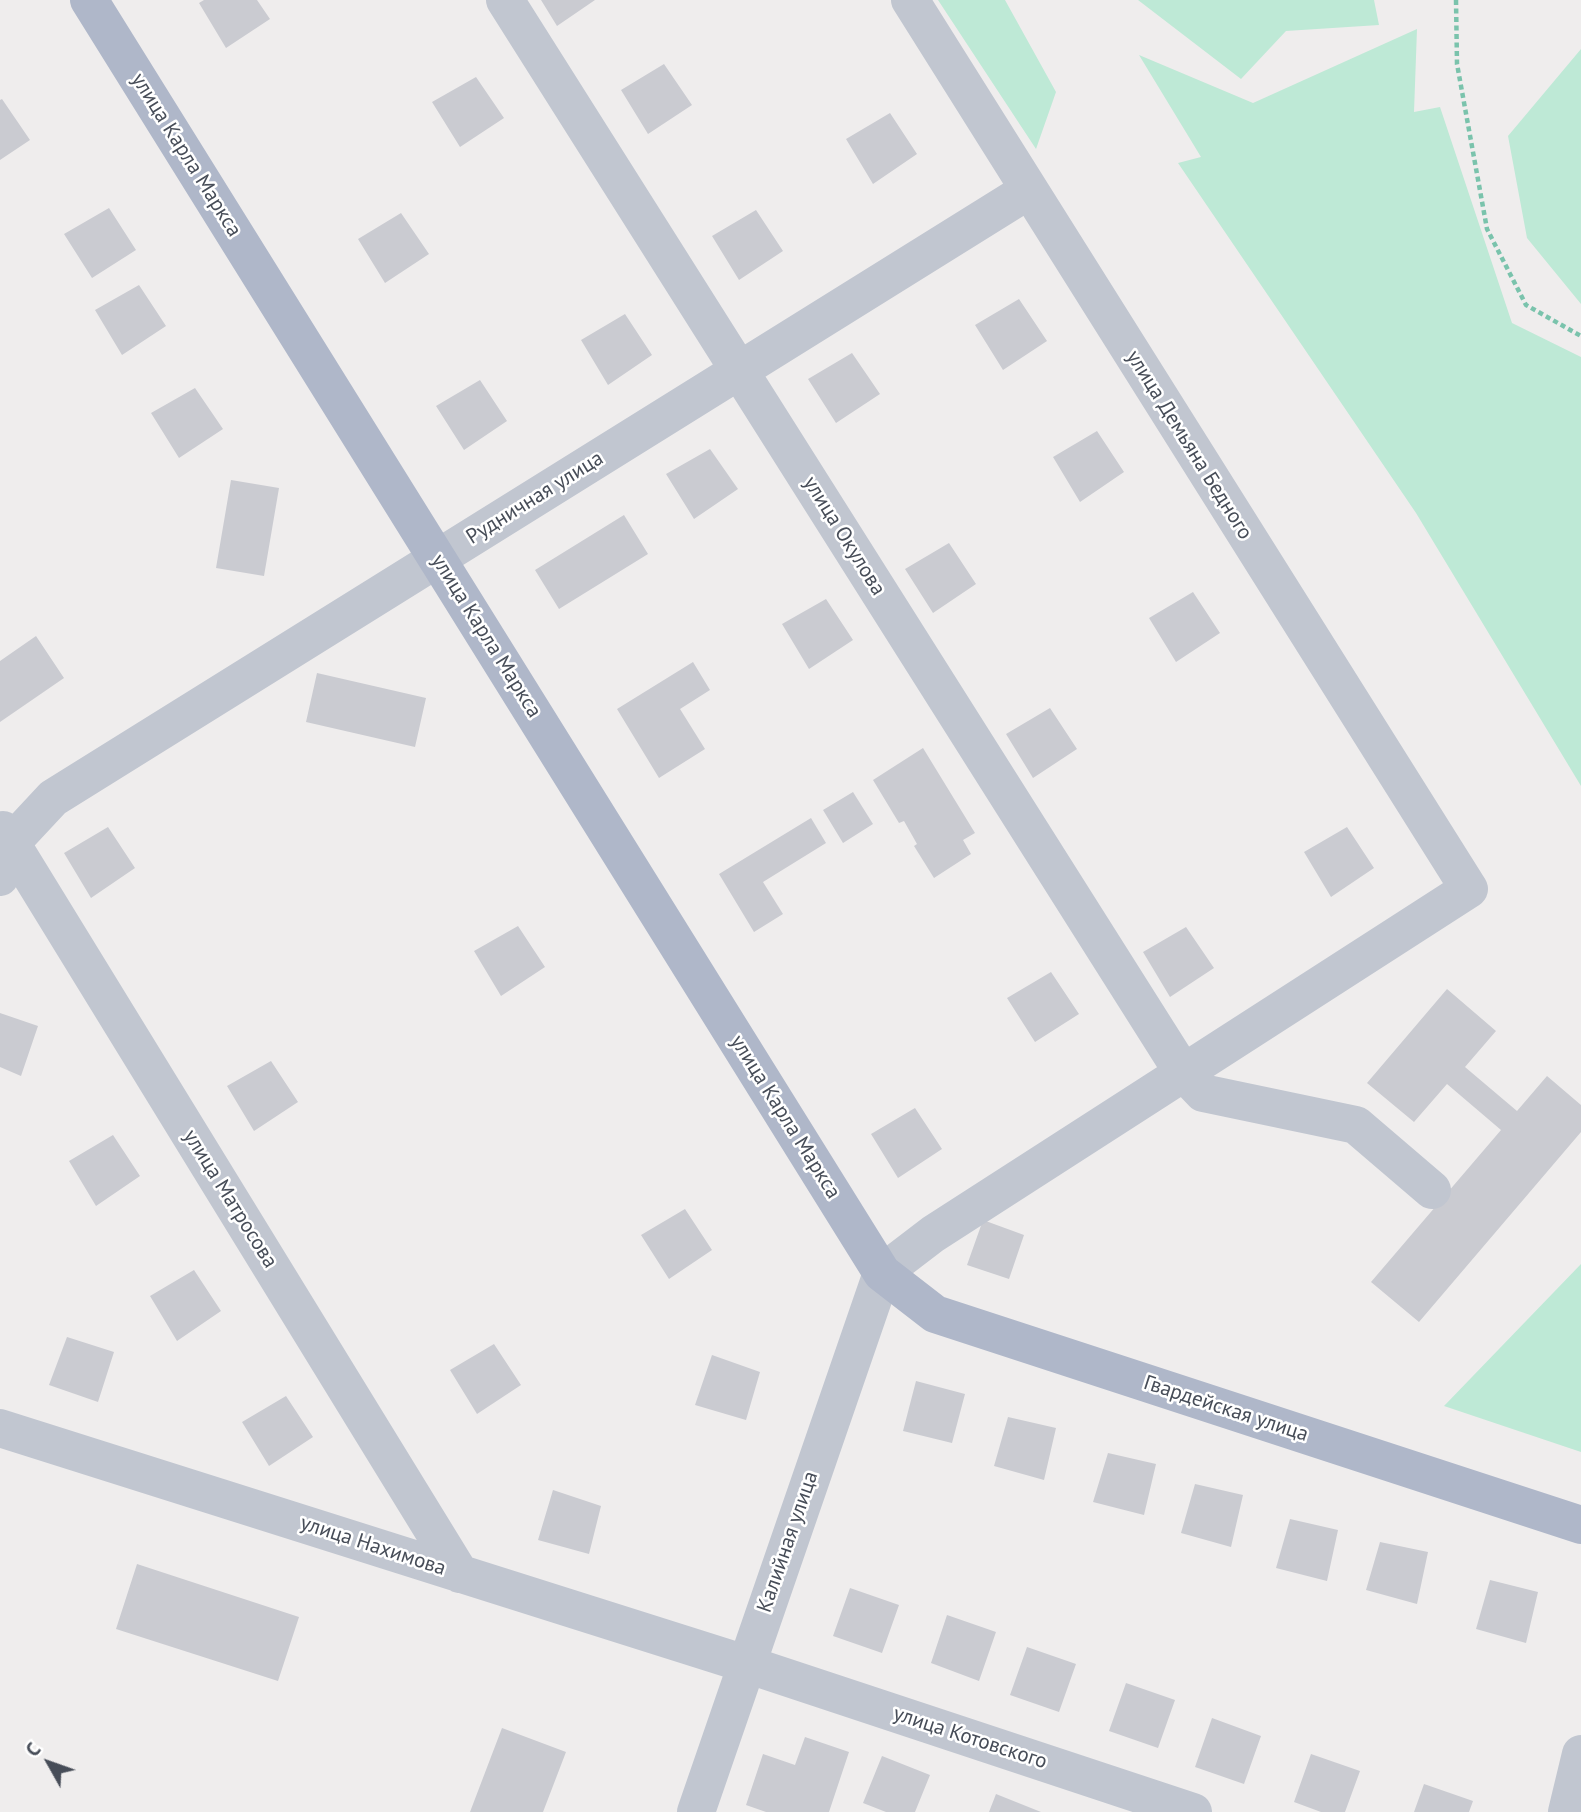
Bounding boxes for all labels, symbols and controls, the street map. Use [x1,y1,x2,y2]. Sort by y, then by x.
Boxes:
street label: улица Карла Маркса [125,69,247,241]
street label: улица Демьяна Бедного [1120,346,1258,544]
street label: Рудничная улица [462,446,608,550]
street label: улица Окулова [797,472,891,600]
street label: улица Карла Маркса [425,550,547,722]
street label: улица Карла Маркса [724,1031,846,1203]
street label: улица Матросова [177,1125,283,1273]
street label: Гвардейская улица [1141,1371,1311,1447]
street label: Калийная улица [752,1468,824,1616]
street label: улица Нахимова [297,1511,449,1581]
street label: улица Котовского [890,1701,1050,1775]
north arrow [14,1728,84,1798]
text: С [20,1738,46,1761]

